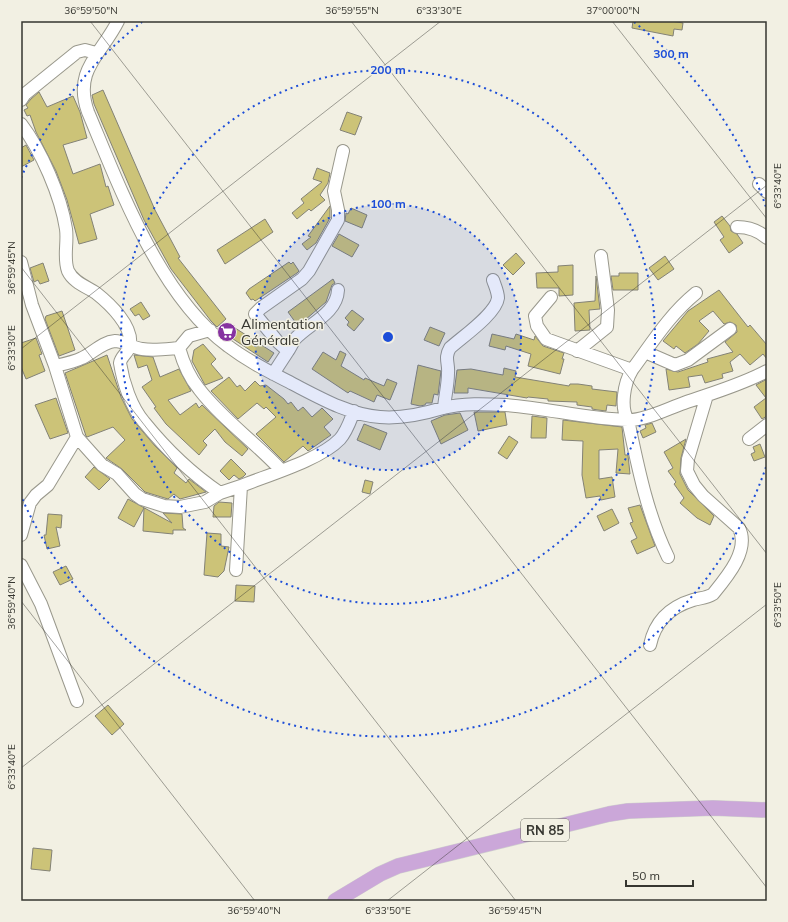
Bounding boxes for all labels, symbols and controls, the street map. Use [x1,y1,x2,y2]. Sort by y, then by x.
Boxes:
text: 36°59'50"N [64,4,118,17]
text: 36°59'55"N [325,4,379,17]
text: 6°33'30"E [416,4,462,17]
text: 37°00'00"N [586,4,640,17]
text: 300 m [653,46,689,61]
text: 200 m [370,62,406,77]
text: 6°33'40"E [771,163,784,209]
text: 100 m [370,196,406,211]
text: 36°59'45"N [5,241,18,295]
place label: Alimentation Générale [241,315,324,349]
supermarket icon: Alimentation Générale [216,321,238,343]
text: 6°33'30"E [5,325,18,371]
centre of rings [381,330,395,344]
text: 36°59'40"N [5,576,18,630]
text: 6°33'50"E [771,582,784,628]
text: 6°33'40"E [5,744,18,790]
road number: RN 85 [521,819,569,841]
scale bar [626,862,693,888]
text: 50 m [632,868,660,883]
text: 36°59'40"N [227,904,281,917]
text: 6°33'50"E [365,904,411,917]
text: 36°59'45"N [488,904,542,917]

